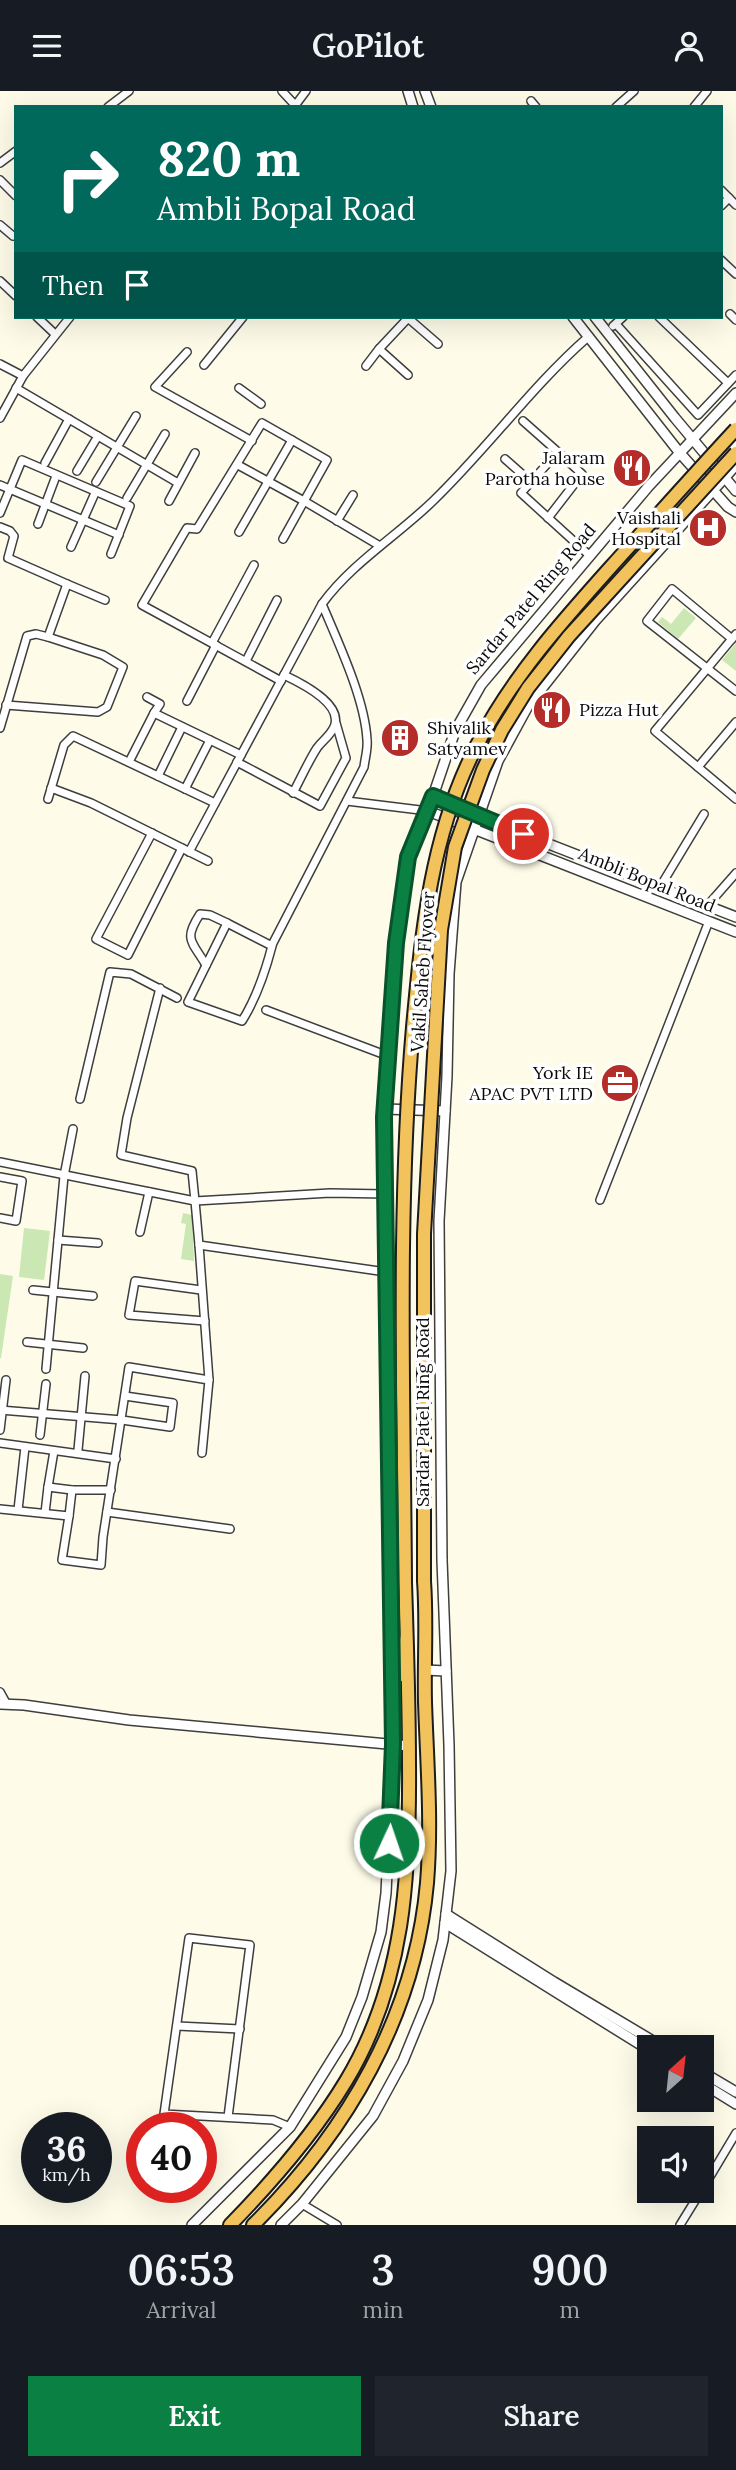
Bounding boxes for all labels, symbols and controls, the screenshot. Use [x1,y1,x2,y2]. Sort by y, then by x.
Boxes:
text: GoPilot [312,25,424,66]
icon: menu [28,27,66,65]
icon: person [670,27,708,65]
text: 820 m [157,127,300,189]
icon: right [42,133,133,224]
text: Ambli Bopal Road [157,188,416,229]
icon: arrive [118,266,156,304]
text: Then [42,269,104,302]
place label: Jalaram Parotha house [485,446,605,490]
restaurant icon: Jalaram Parotha house [611,447,653,489]
place label: Vaishali Hospital [611,506,681,550]
hospital icon: Vaishali Hospital [687,507,729,549]
street label: Sardar Patel Ring Road [461,518,601,679]
restaurant icon: Pizza Hut [531,689,573,731]
place label: Pizza Hut [579,698,659,721]
place label: Shivalik Satyamev [427,716,508,760]
building icon: Shivalik Satyamev [379,717,421,759]
pin [493,804,553,864]
icon: arrive [504,815,542,853]
street label: Ambli Bopal Road [574,841,719,918]
street label: Vakil Saheb Flyover [405,891,440,1054]
place label: York IE APAC PVT LTD [468,1061,593,1105]
office icon: York IE APAC PVT LTD [599,1062,641,1104]
street label: Sardar Patel Ring Road [411,1317,434,1507]
position arrow [352,1806,426,1880]
north arrow [637,2035,714,2112]
map controls [637,2035,714,2203]
speed limit sign: 40 [126,2112,217,2203]
text: 36 [47,2126,86,2171]
button: sound [637,2126,714,2203]
text: km/h [42,2163,91,2186]
text: 06:53 [128,2243,235,2297]
text: 3 [371,2243,395,2297]
text: 900 [531,2243,608,2297]
text: Arrival [146,2295,216,2324]
text: min [363,2295,404,2324]
text: m [560,2295,580,2324]
button: Exit [28,2376,361,2456]
button: Share [375,2376,708,2456]

